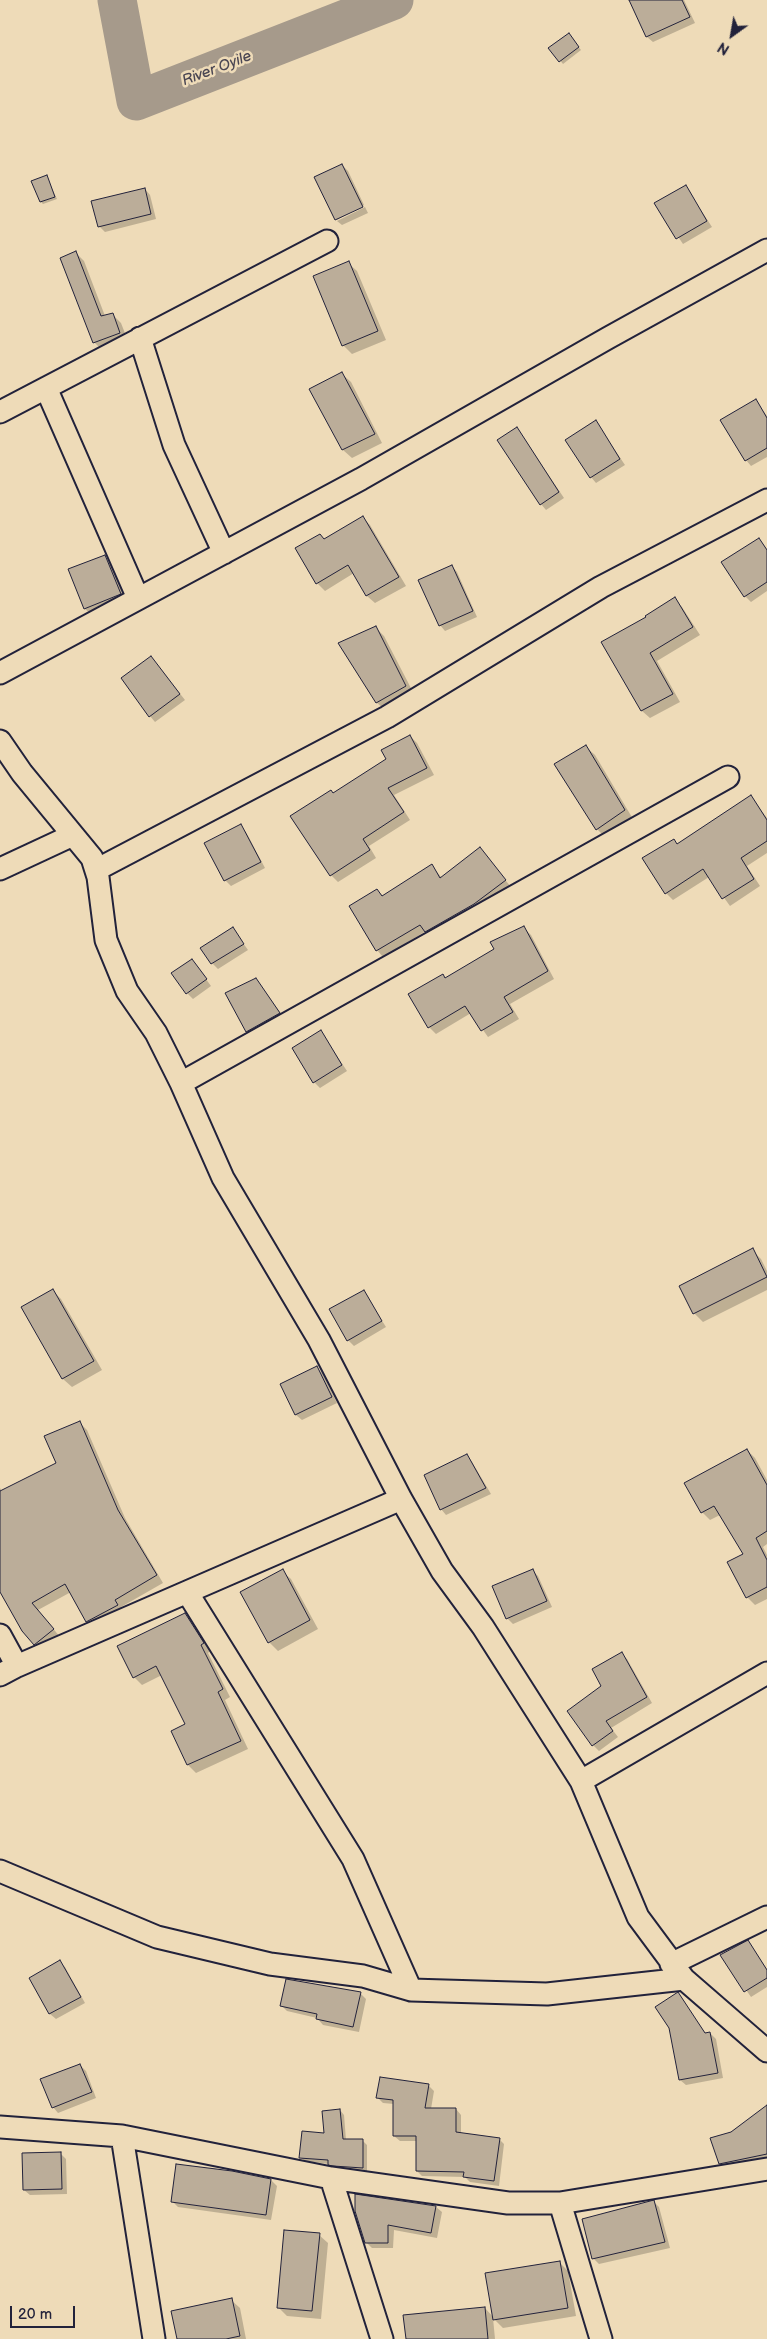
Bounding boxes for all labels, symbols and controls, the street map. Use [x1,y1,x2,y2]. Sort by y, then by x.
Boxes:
north arrow [707,10,757,60]
text: N [715,38,733,58]
water label: River Oyile [180,48,254,90]
scale bar [12,2296,78,2328]
text: 20 m [18,2305,52,2324]

